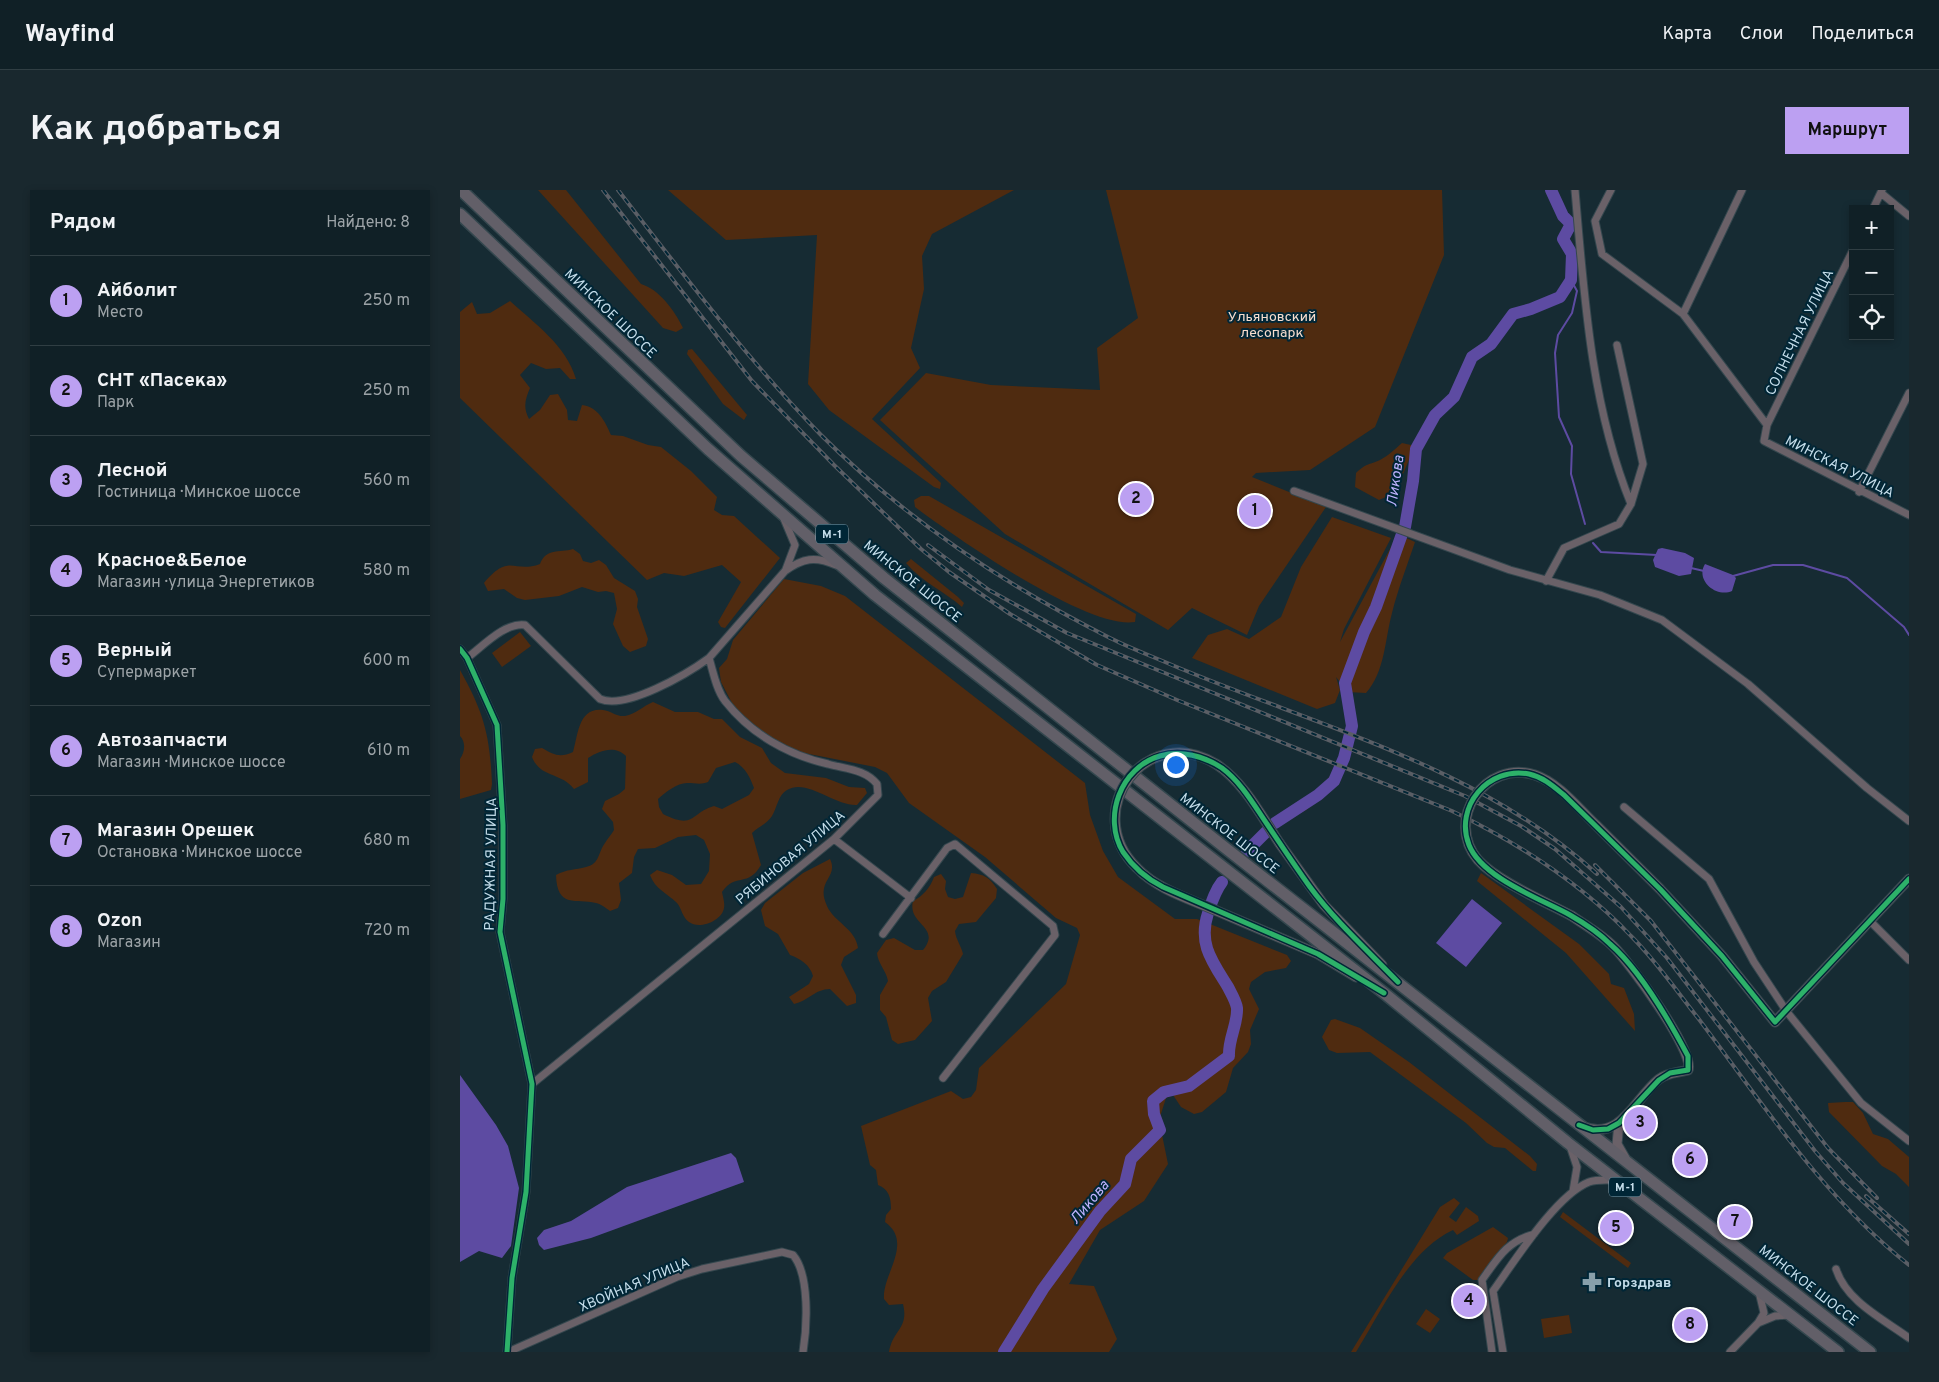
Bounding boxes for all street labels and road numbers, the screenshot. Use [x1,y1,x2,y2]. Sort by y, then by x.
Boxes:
street label: МИНСКОЕ ШОССЕ [560,266,660,362]
street label: СОЛНЕЧНАЯ УЛИЦА [1762,267,1838,398]
street label: МИНСКАЯ УЛИЦА [1782,432,1897,502]
road number: М-1 [816,524,848,544]
street label: МИНСКОЕ ШОССЕ [859,537,965,627]
street label: МИНСКОЕ ШОССЕ [1176,790,1282,878]
street label: РАДУЖНАЯ УЛИЦА [482,797,501,931]
street label: РЯБИНОВАЯ УЛИЦА [733,807,849,909]
road number: М-1 [1609,1178,1641,1196]
street label: МИНСКОЕ ШОССЕ [1755,1242,1861,1330]
street label: ХВОЙНАЯ УЛИЦА [576,1253,692,1316]

